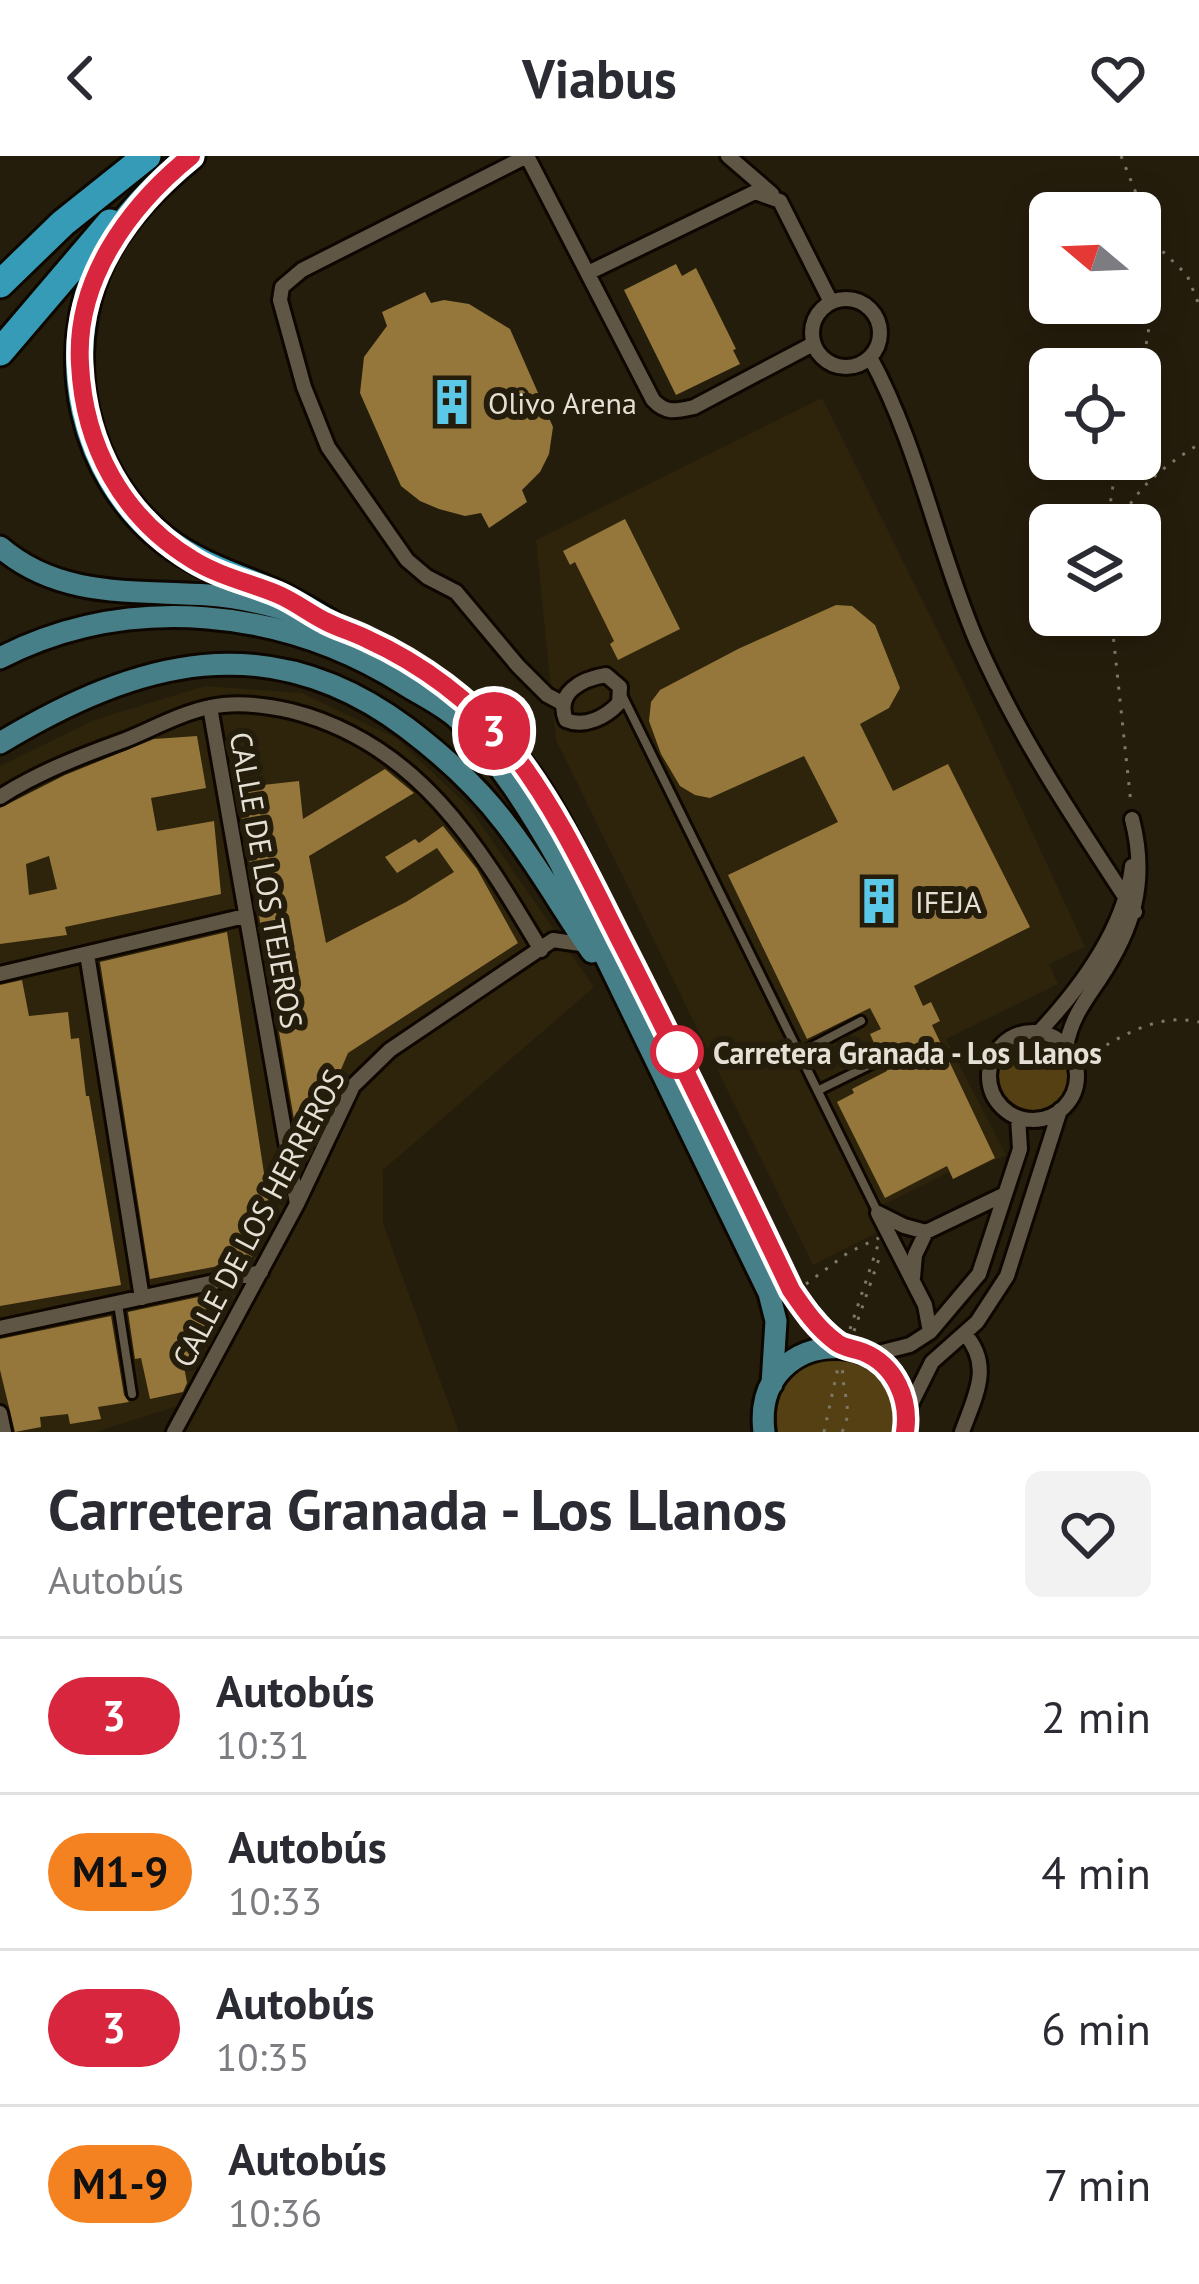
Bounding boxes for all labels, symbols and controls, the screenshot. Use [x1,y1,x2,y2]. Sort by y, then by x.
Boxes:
text: Viabus [522,43,677,113]
icon: back [48,45,114,111]
icon: heart [1085,45,1151,111]
north arrow [1029,192,1161,324]
map controls [1029,192,1161,636]
button: locate [1029,348,1161,480]
building icon: Olivo Arena [427,377,477,427]
place label: Olivo Arena [488,383,637,422]
button: layers [1029,504,1161,636]
line badge: 3 [455,692,533,770]
text: 3 [482,703,506,758]
street label: CALLE DE LOS TEJEROS [222,729,312,1031]
building icon: IFEJA [854,876,904,926]
place label: IFEJA [915,882,982,921]
marker: Carretera Granada - Los Llanos [652,1027,702,1077]
place label: Carretera Granada - Los Llanos [713,1033,1102,1072]
street label: CALLE DE LOS HERREROS [163,1062,353,1374]
button: heart [1025,1471,1151,1597]
text: Carretera Granada - Los Llanos [48,1472,787,1546]
text: Autobús [48,1554,184,1605]
text: Autobús [216,1661,374,1719]
text: 2 min [1041,1687,1151,1745]
text: 3 [102,1688,126,1743]
text: 10:31 [216,1719,310,1770]
text: Autobús [228,1817,387,1875]
text: 4 min [1041,1843,1151,1901]
text: M1-9 [72,1844,168,1899]
text: 10:33 [228,1875,322,1926]
text: Autobús [216,1973,374,2031]
text: 6 min [1041,1999,1151,2057]
text: 3 [102,2000,126,2055]
text: 10:35 [216,2031,310,2082]
text: Autobús [228,2129,387,2187]
text: 7 min [1044,2155,1151,2213]
text: M1-9 [72,2156,168,2211]
text: 10:36 [228,2187,322,2238]

